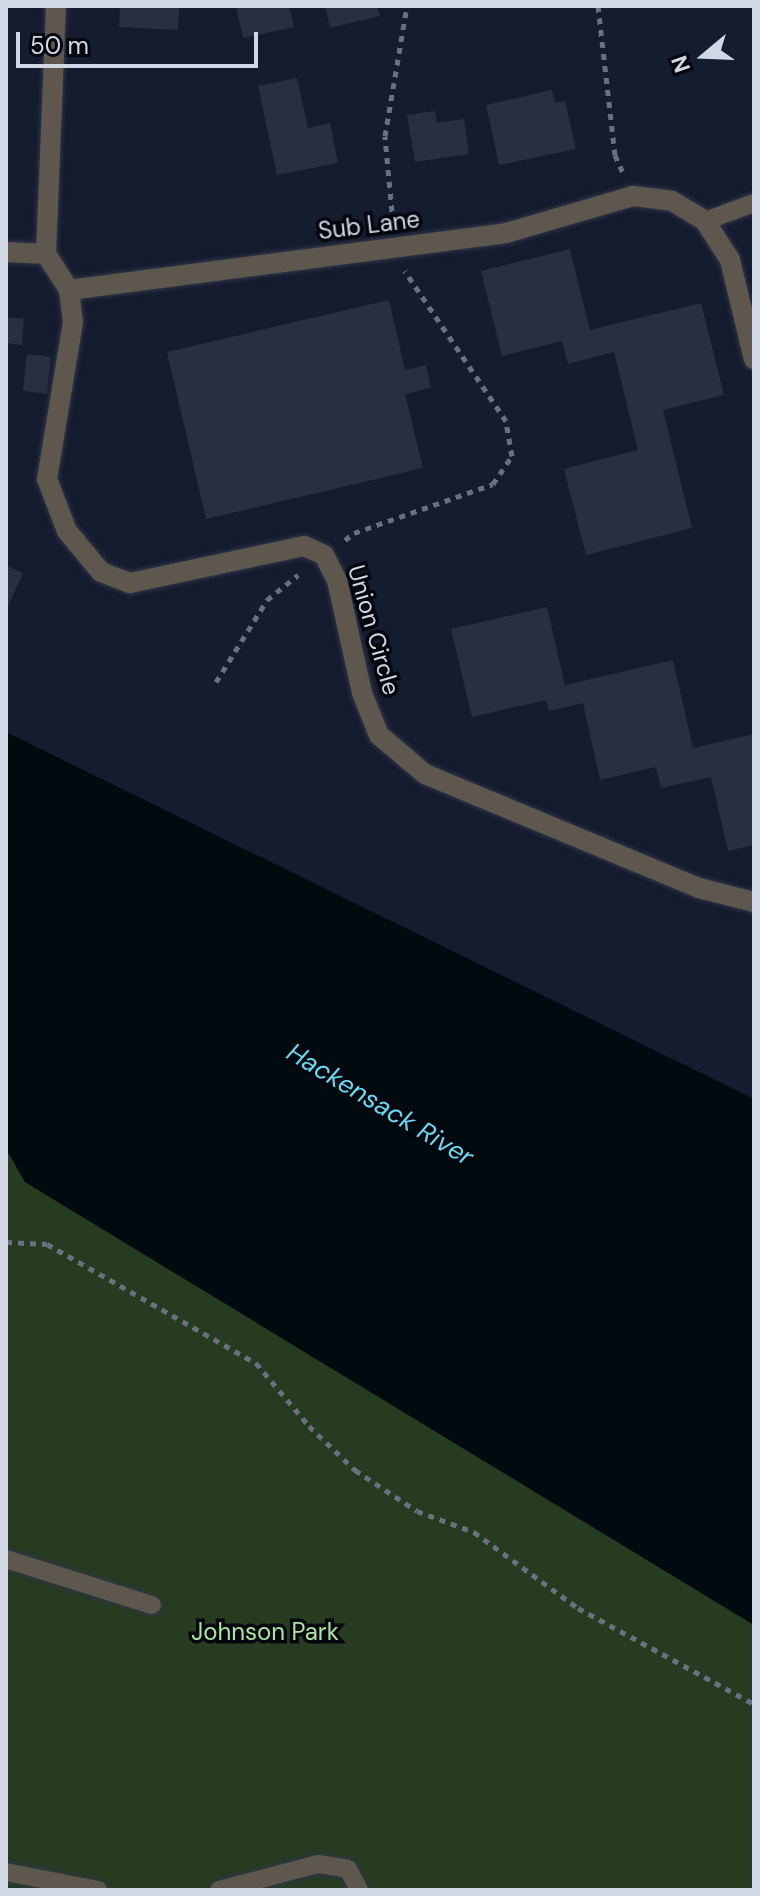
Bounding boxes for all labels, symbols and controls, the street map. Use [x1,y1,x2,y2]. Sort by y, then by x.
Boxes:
scale bar [20,16,262,66]
north arrow [664,16,744,96]
text: 50 m [30,30,89,61]
text: N [665,52,697,76]
street label: Sub Lane [317,204,421,246]
street label: Union Circle [342,562,406,698]
water label: Hackensack River [281,1037,479,1173]
park label: Johnson Park [191,1618,339,1646]

